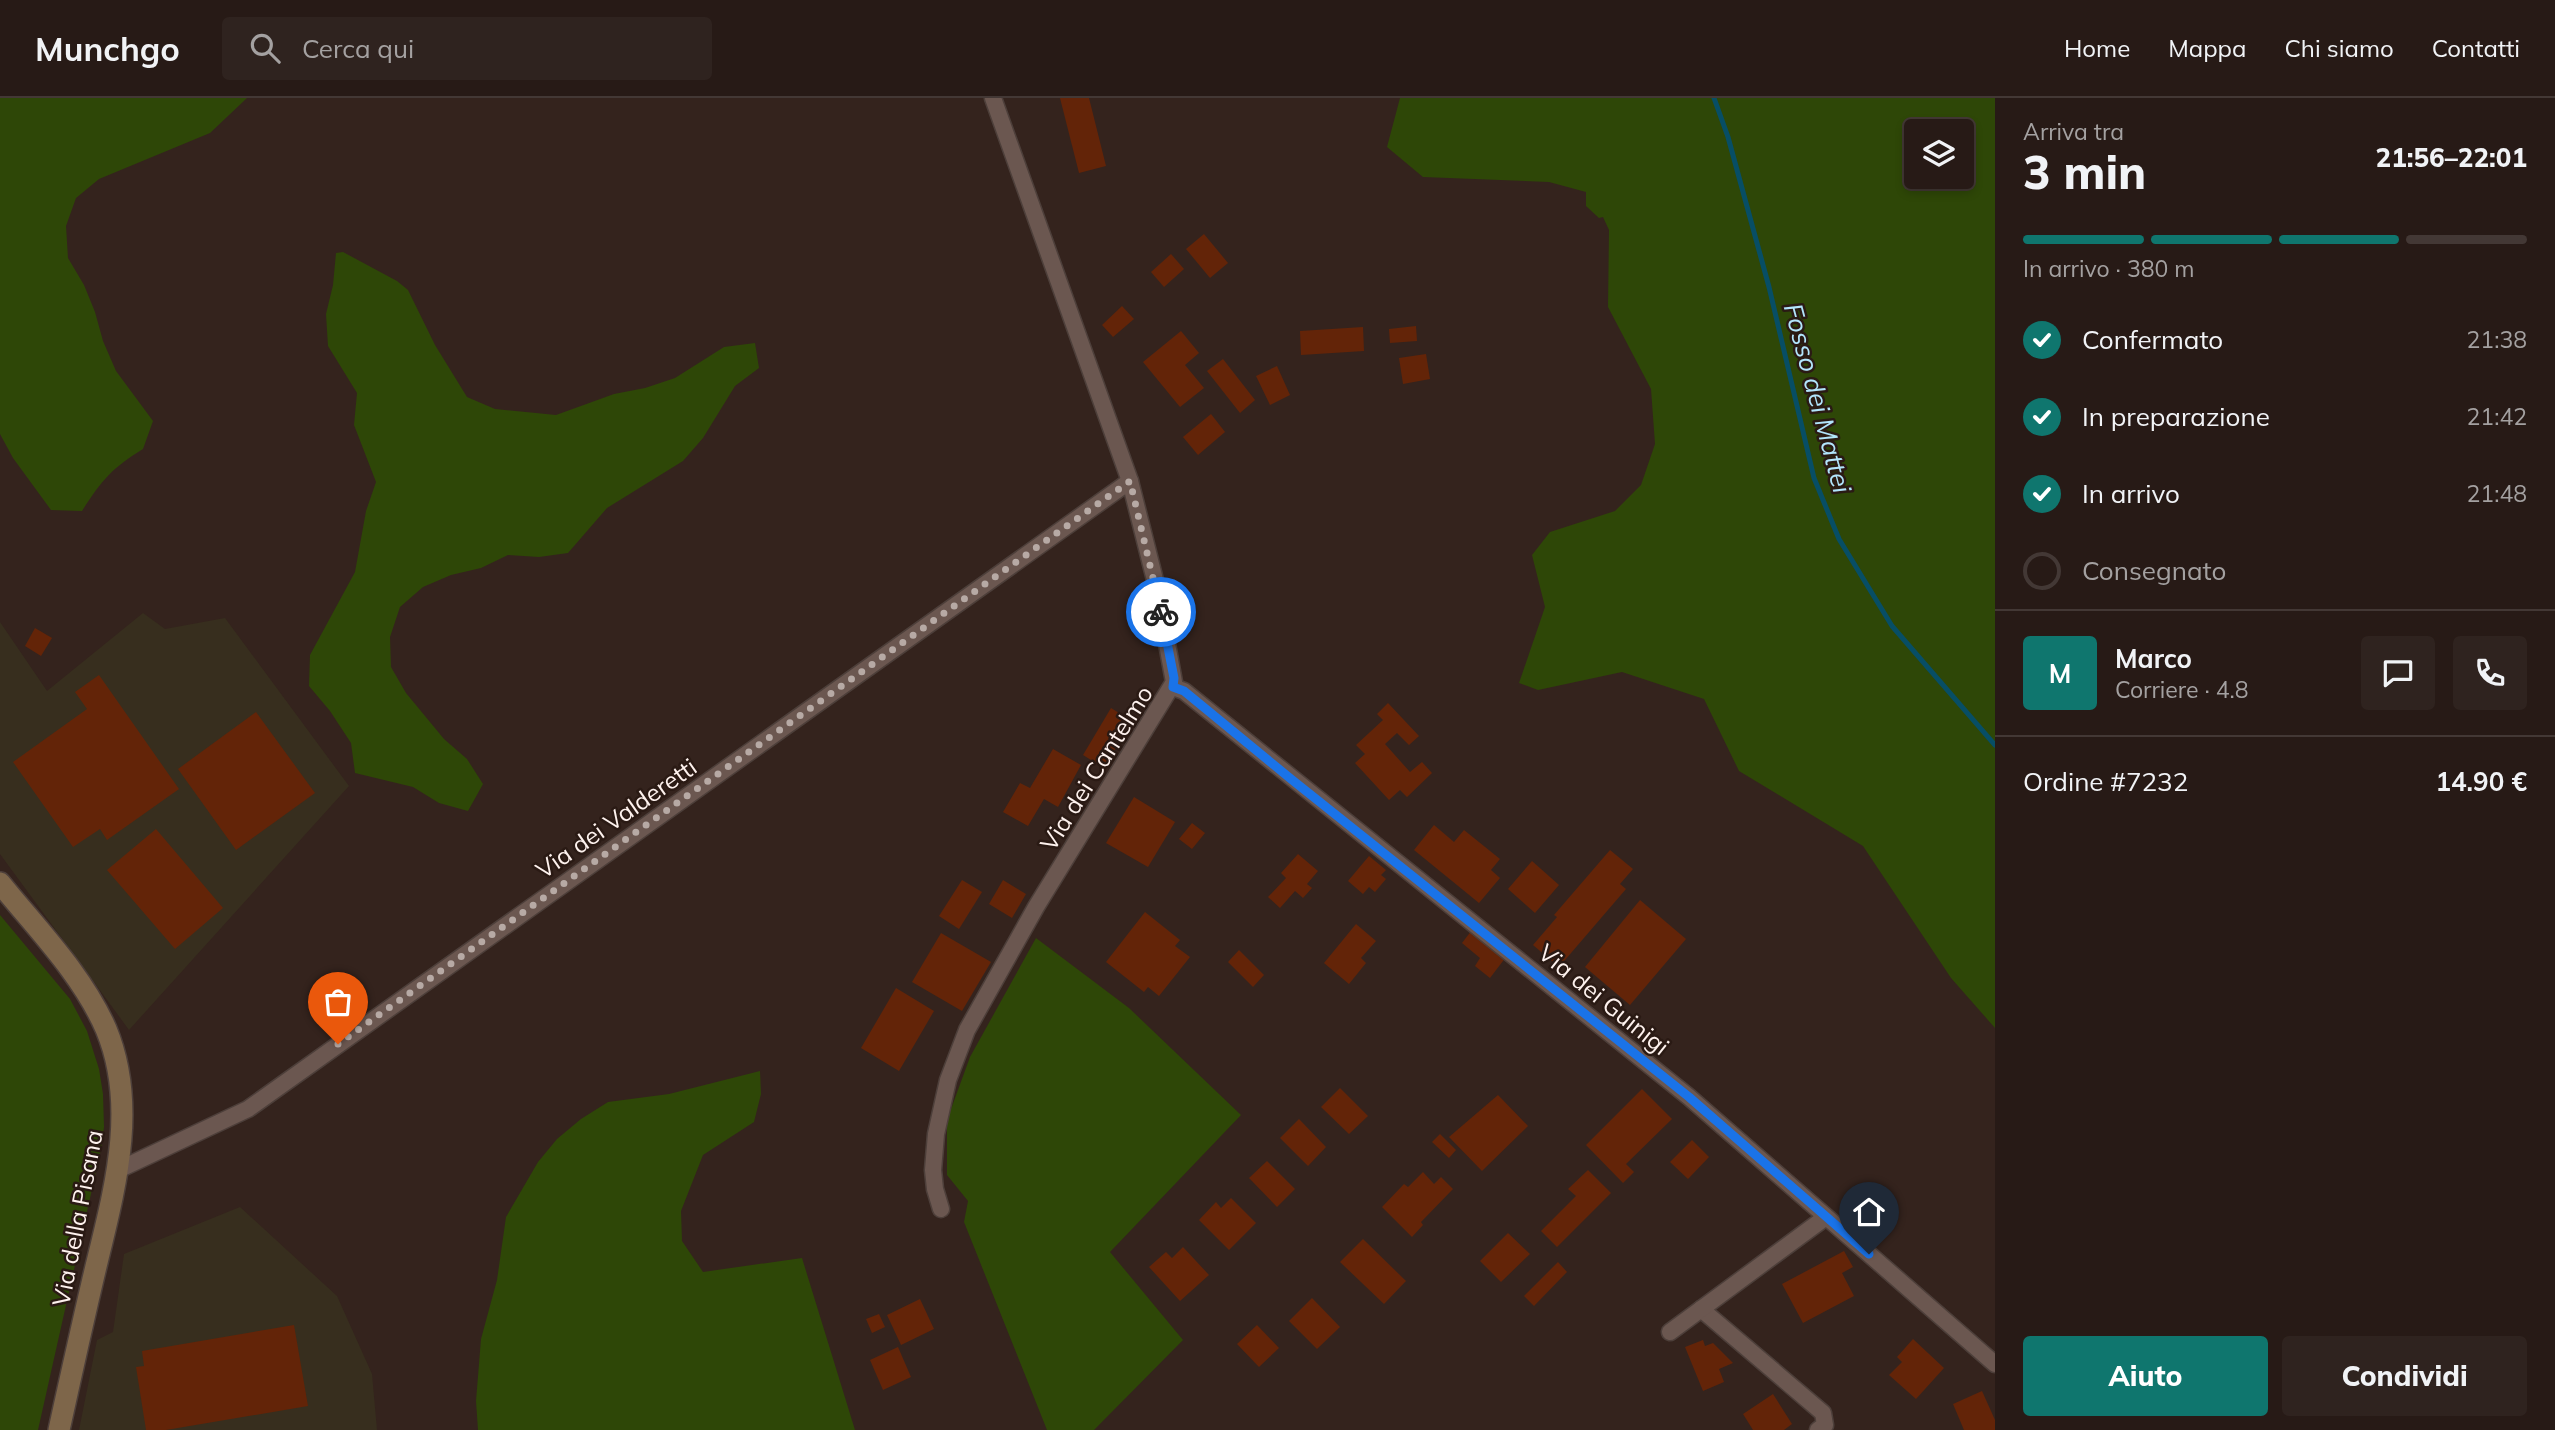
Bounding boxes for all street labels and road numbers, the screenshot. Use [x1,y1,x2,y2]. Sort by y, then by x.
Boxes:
street label: Via dei Cantelmo [1033,680,1159,856]
street label: Via dei Valderetti [530,751,702,885]
street label: Via dei Guinigi [1533,937,1675,1061]
street label: Via della Pisana [45,1127,109,1309]

